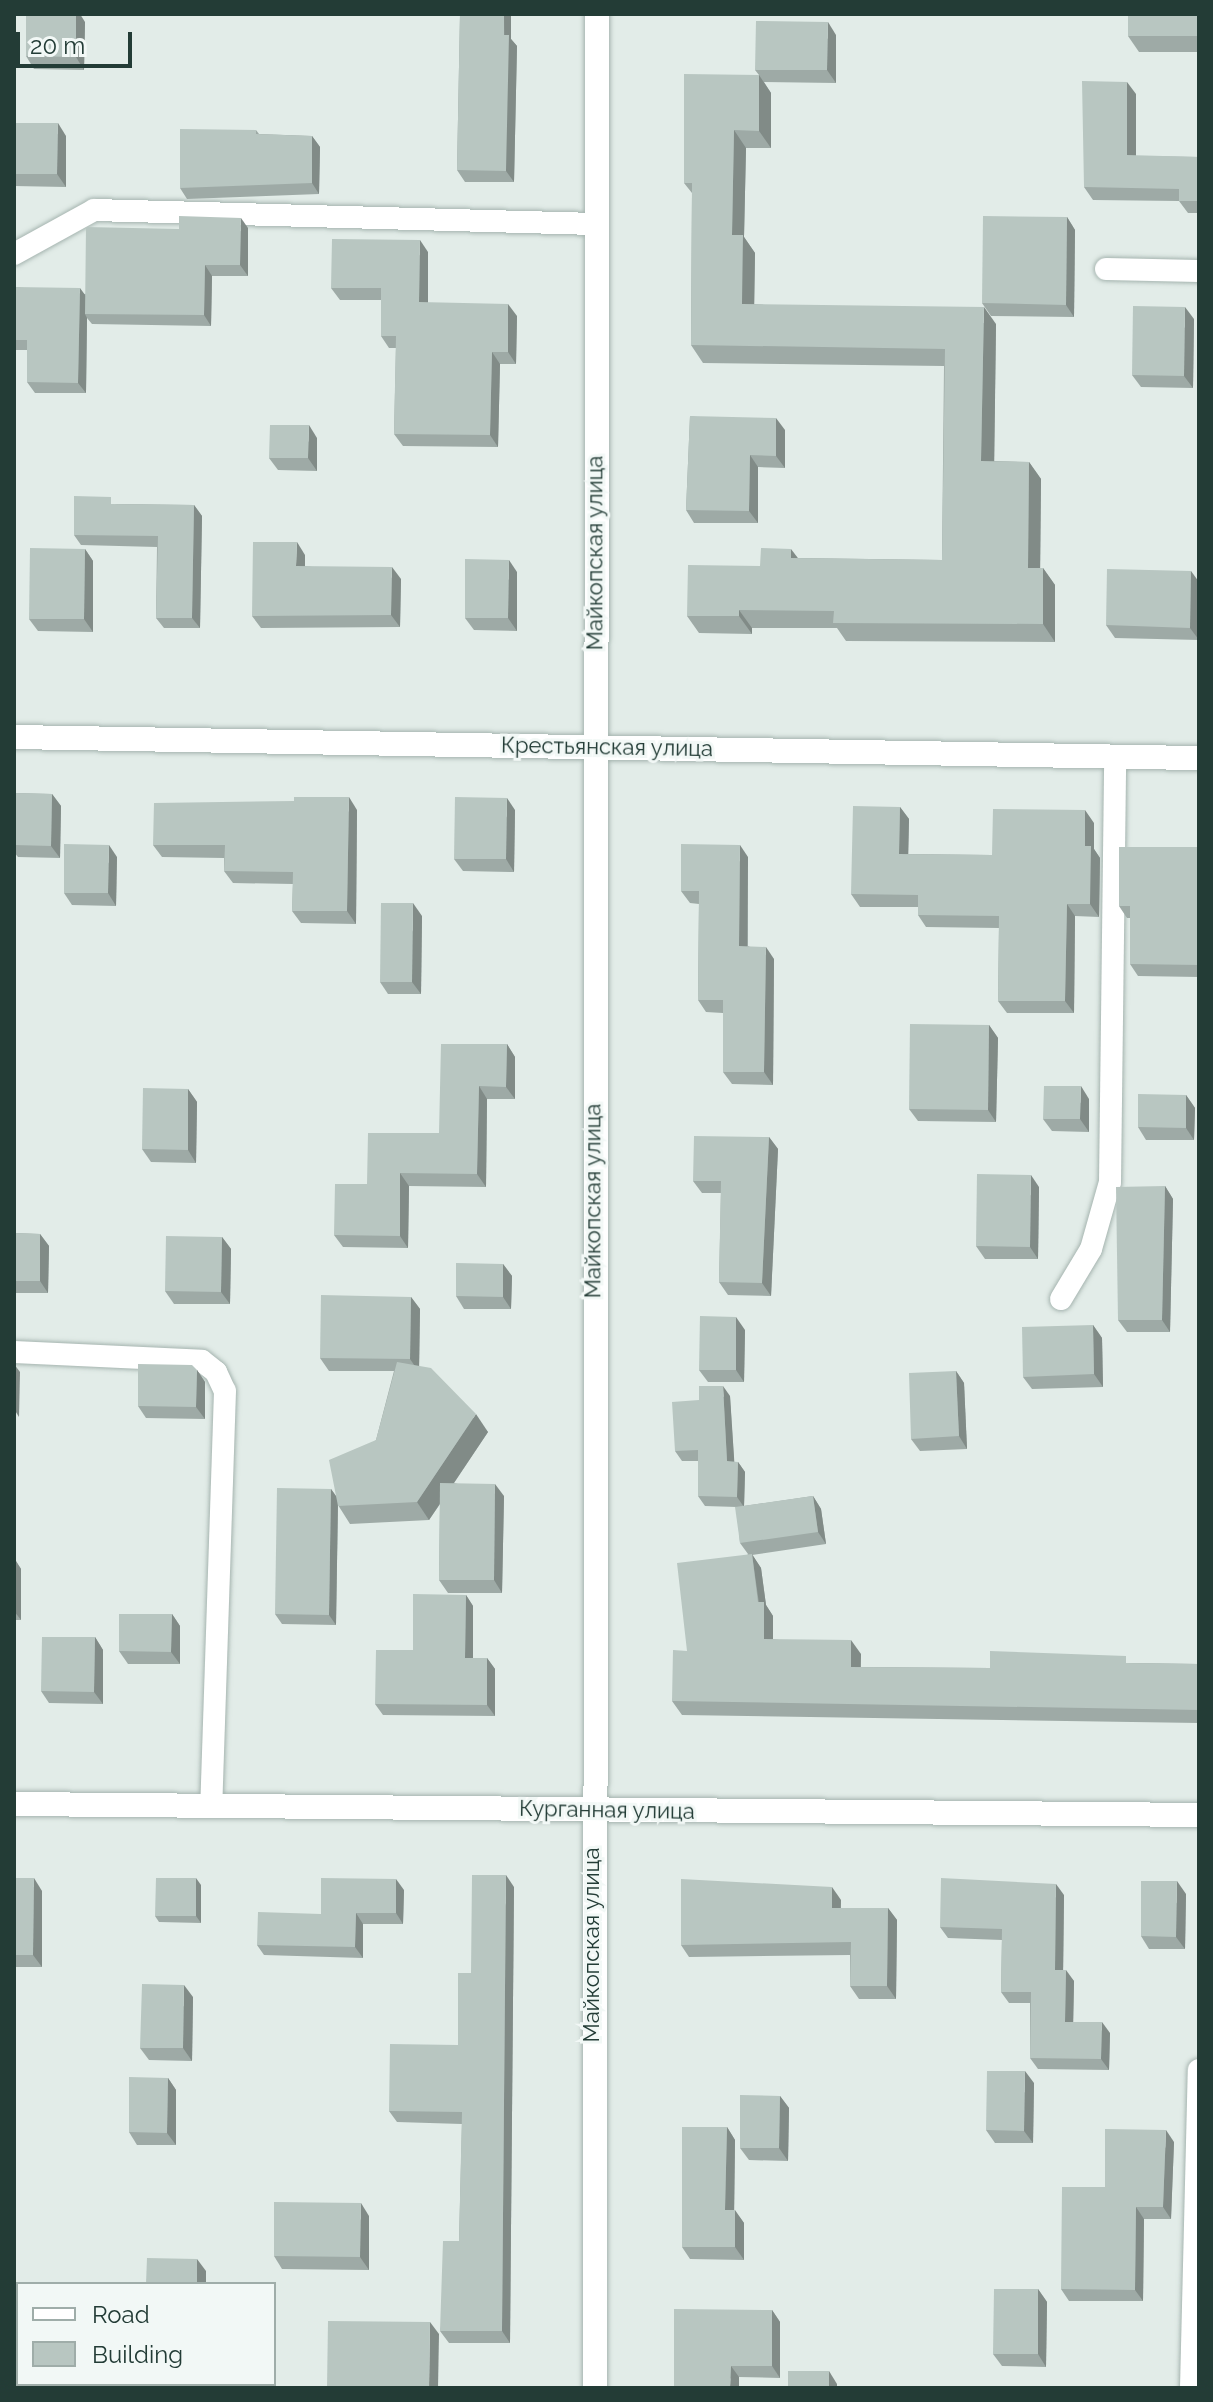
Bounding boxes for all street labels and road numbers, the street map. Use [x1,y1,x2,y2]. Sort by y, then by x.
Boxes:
street label: Майкопская улица [582,455,608,651]
street label: Крестьянская улица [500,732,714,762]
street label: Майкопская улица [580,1103,606,1299]
street label: Курганная улица [519,1795,695,1825]
street label: Майкопская улица [579,1847,605,2043]

